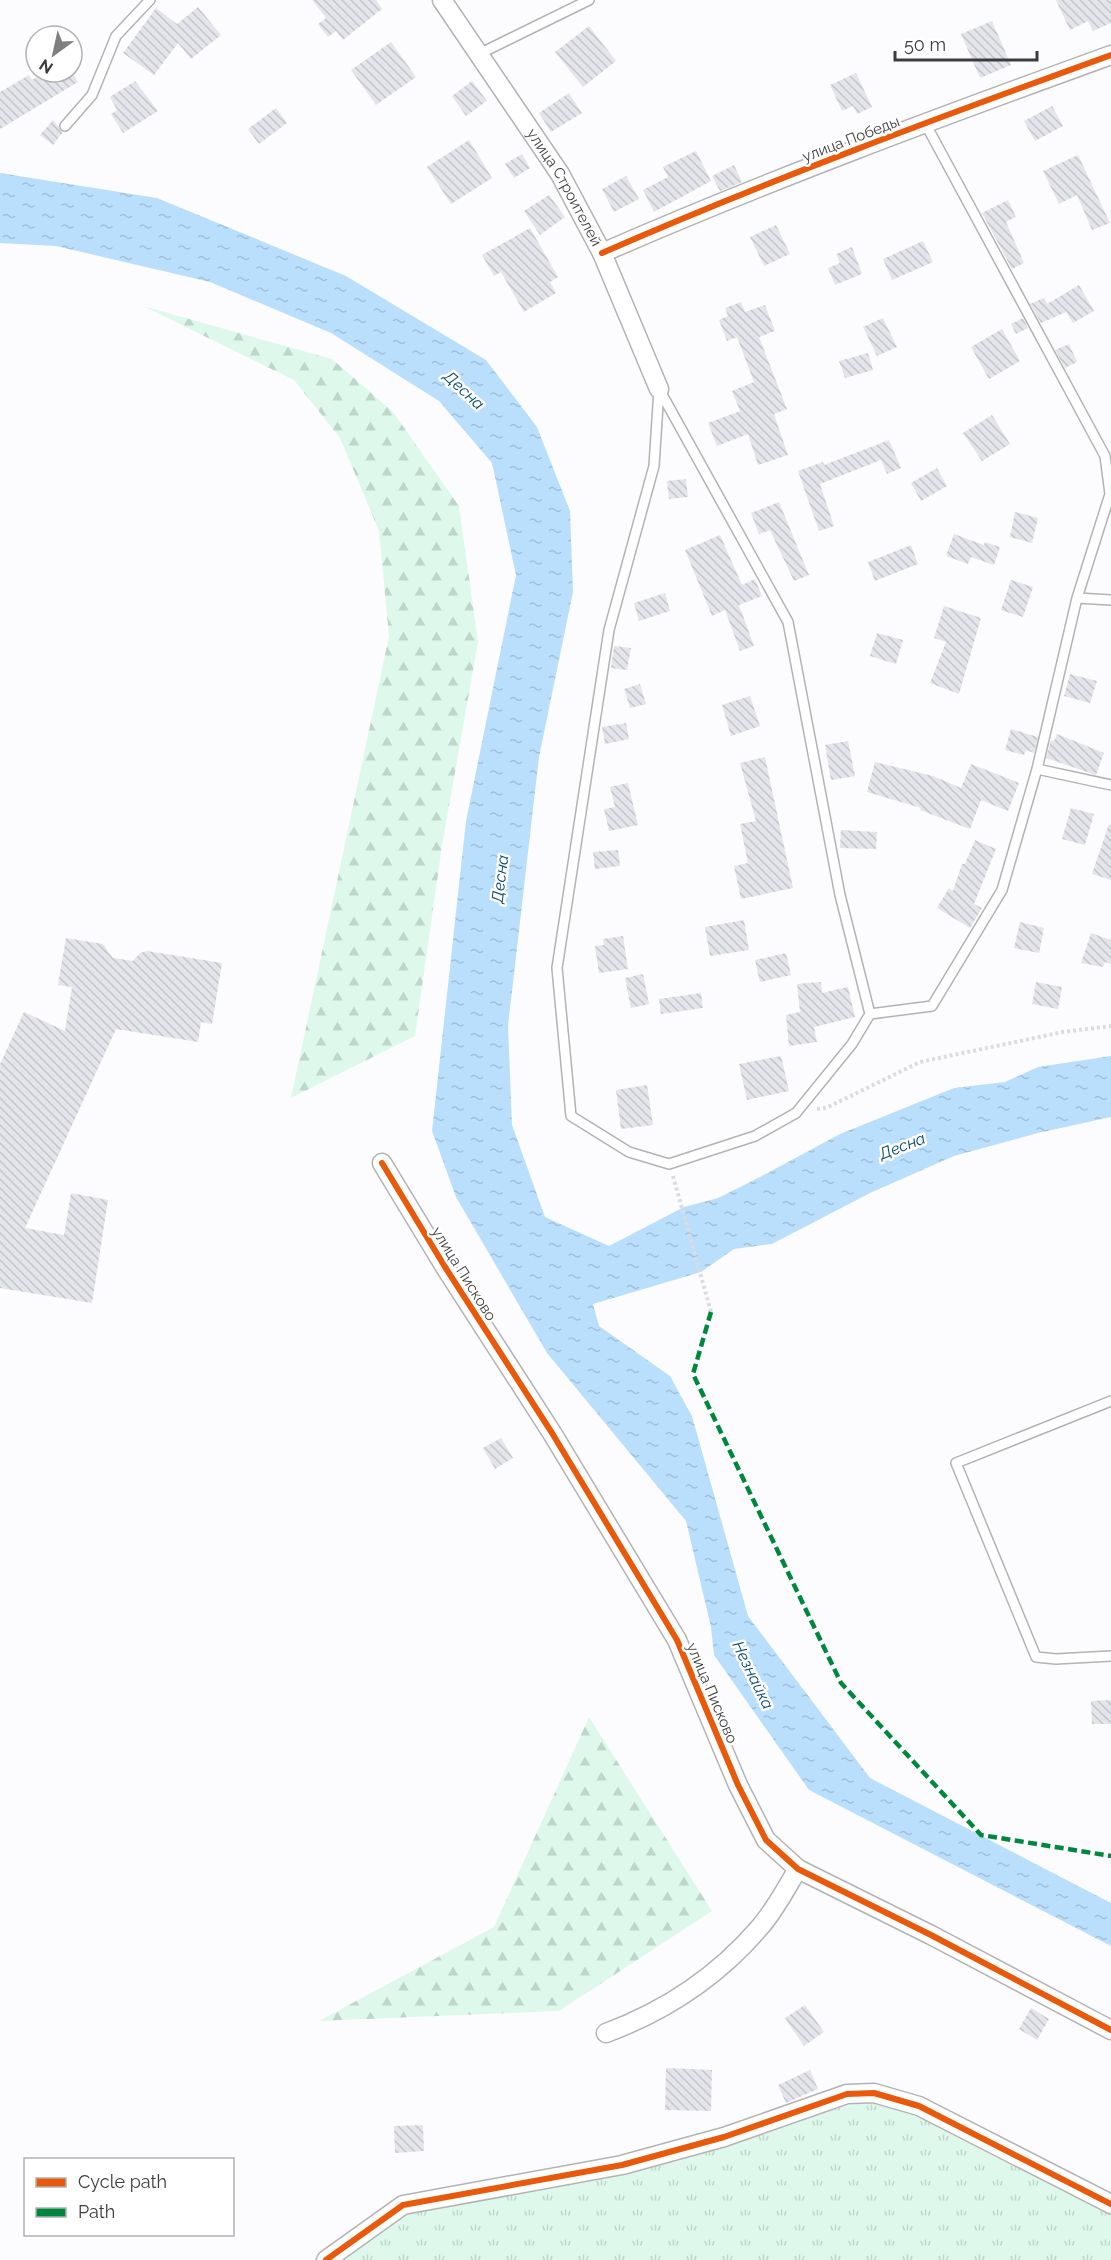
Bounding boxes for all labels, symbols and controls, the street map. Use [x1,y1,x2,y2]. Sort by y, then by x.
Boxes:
north arrow [24,24,84,84]
scale bar [895,24,1038,62]
text: 50 m [904,34,946,55]
text: N [36,55,56,77]
street label: улица Победы [800,112,902,166]
street label: улица Строителей [523,125,606,249]
water label: Десна [439,366,488,414]
water label: Десна [488,853,512,905]
water label: Десна [875,1128,928,1164]
street label: улица Писково [428,1224,500,1324]
water label: Незнайка [728,1638,778,1712]
street label: улица Писково [683,1640,741,1746]
legend [24,2158,234,2236]
text: Cycle path [78,2171,167,2192]
text: Path [78,2201,115,2222]

